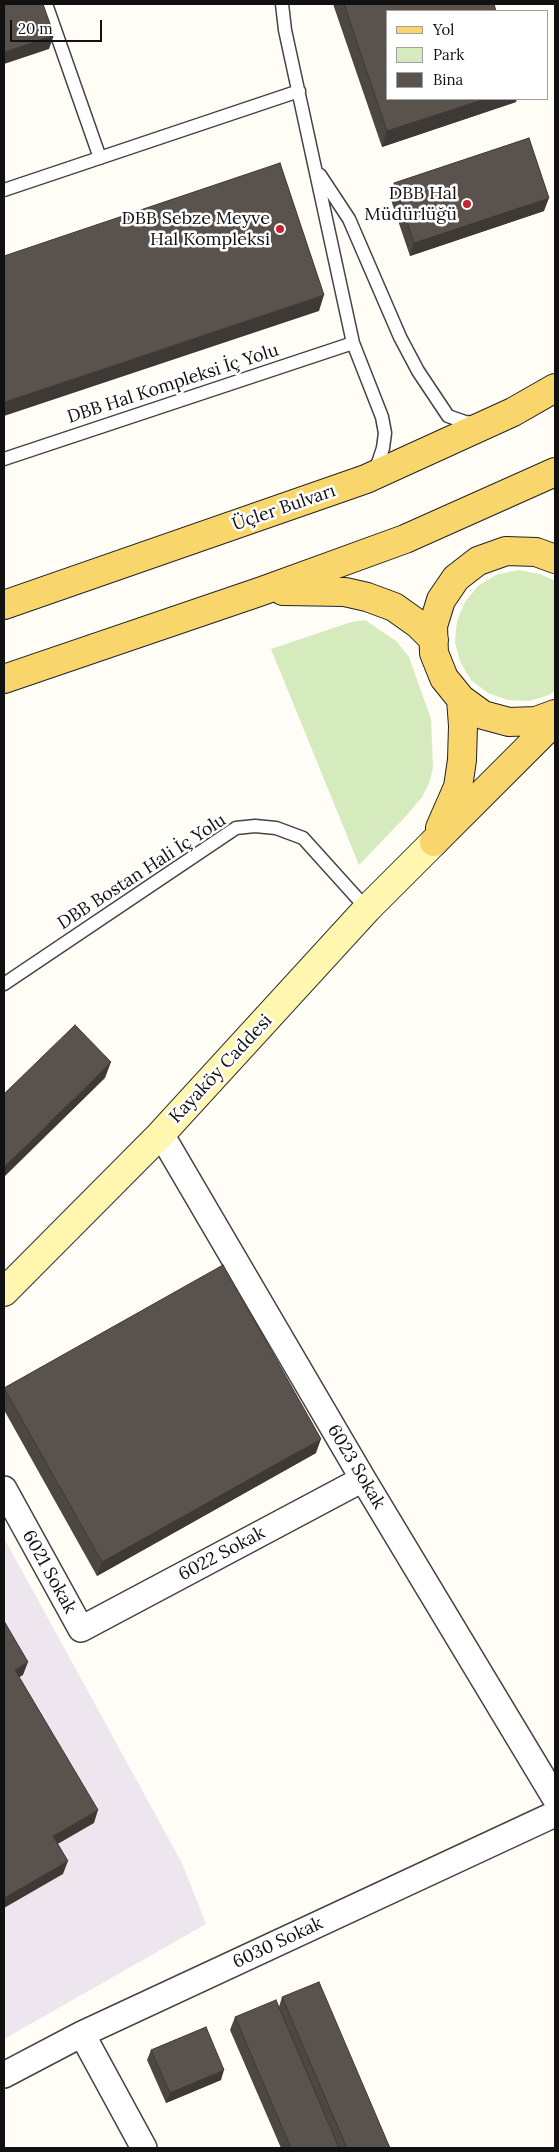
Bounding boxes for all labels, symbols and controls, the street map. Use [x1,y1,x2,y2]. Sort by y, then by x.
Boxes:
scale bar [12,10,105,42]
legend [386,10,549,100]
text: 20 m [18,19,53,38]
text: Yol [433,20,454,39]
text: Park [433,45,464,64]
text: Bina [433,70,463,89]
place label: DBB Hal Müdürlüğü [364,183,457,225]
marker: DBB Hal Müdürlüğü [461,198,473,210]
place label: DBB Sebze Meyve Hal Kompleksi [121,208,270,250]
marker: DBB Sebze Meyve Hal Kompleksi [274,223,286,235]
street label: DBB Hal Kompleksi İç Yolu [65,340,281,428]
street label: Üçler Bulvarı [230,480,338,536]
street label: DBB Bostan Hali İç Yolu [54,809,230,935]
street label: Kayaköy Caddesi [165,1010,277,1128]
street label: 6023 Sokak [322,1421,390,1513]
street label: 6022 Sokak [175,1522,269,1586]
street label: 6021 Sokak [17,1527,81,1617]
street label: 6030 Sokak [230,1913,326,1973]

